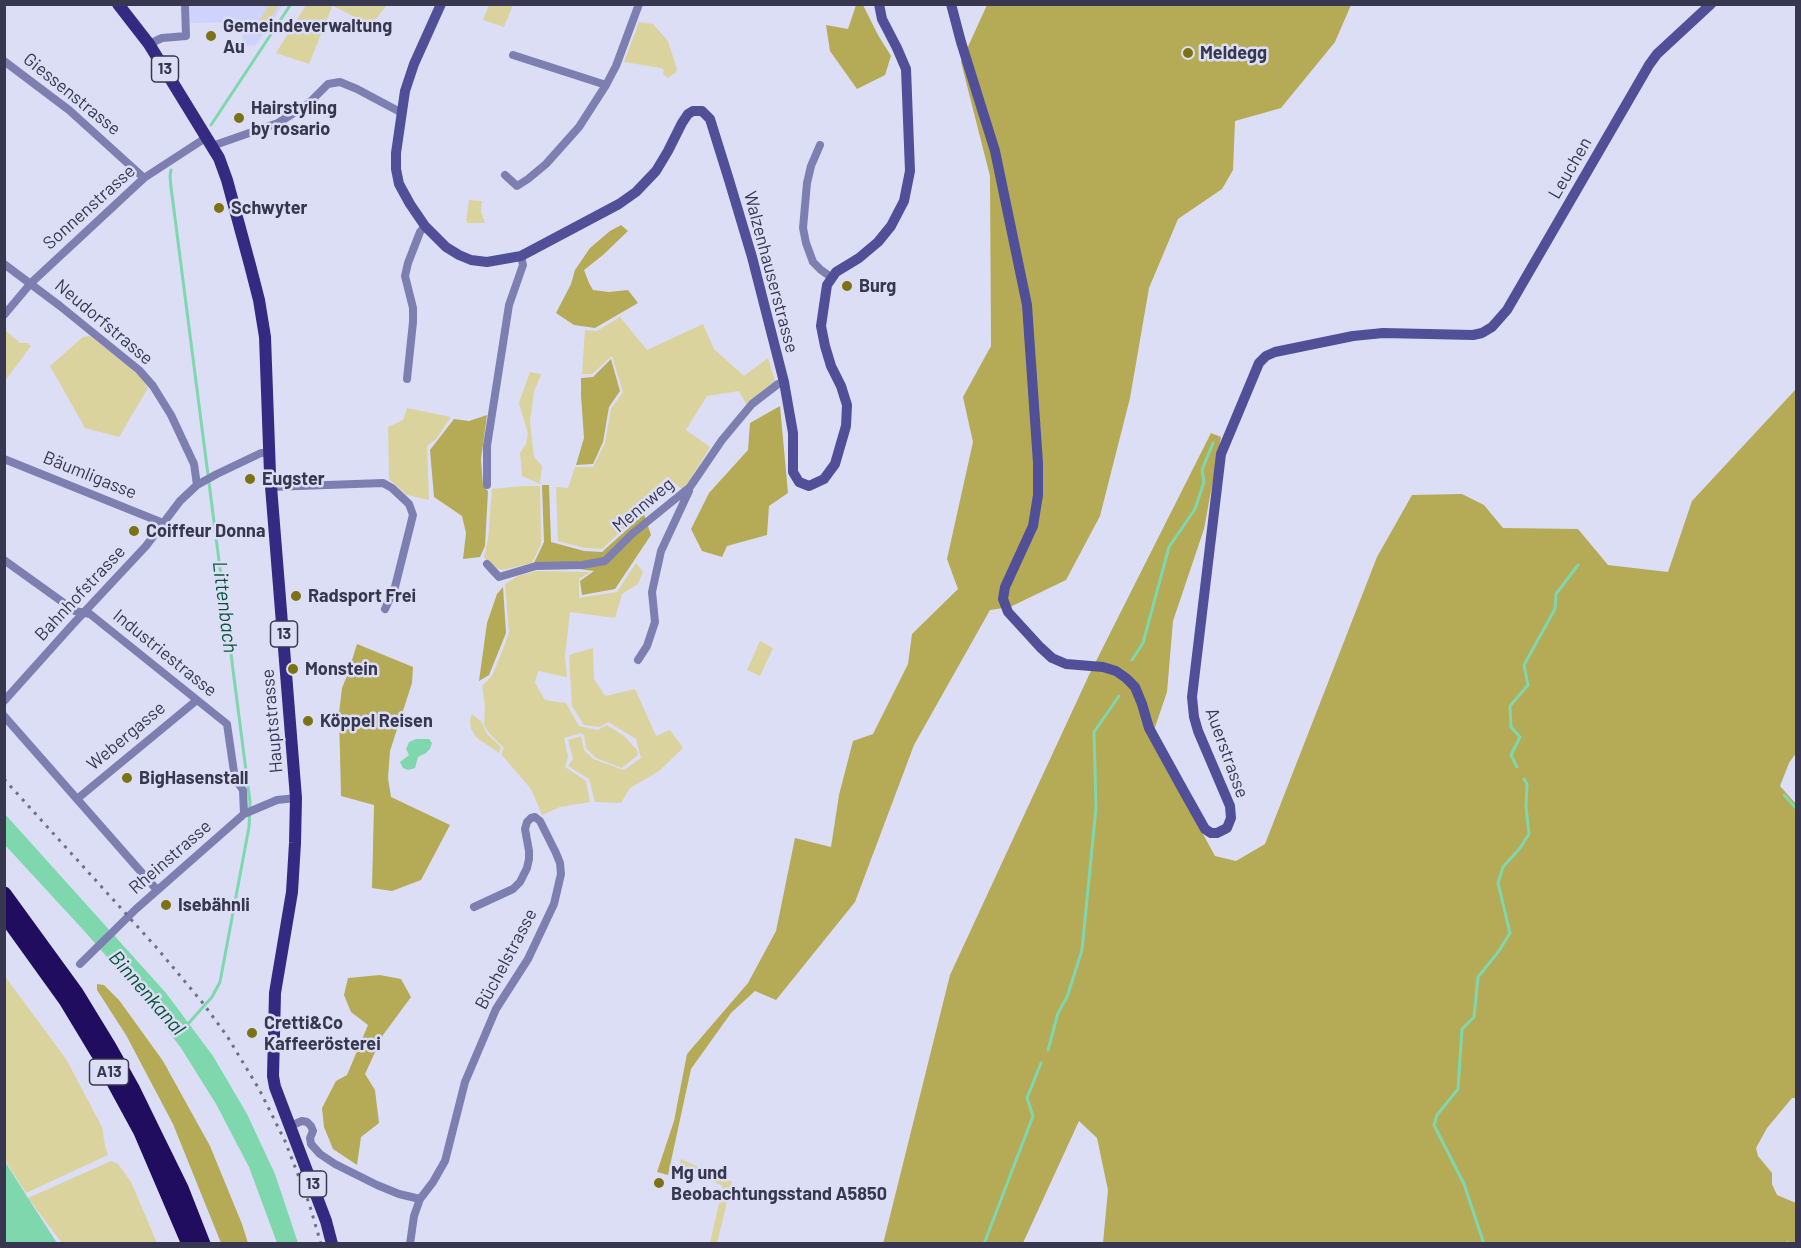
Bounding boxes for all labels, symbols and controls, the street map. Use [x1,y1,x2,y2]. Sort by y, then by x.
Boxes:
place label: Gemeindeverwaltung Au [223,15,392,57]
marker: Gemeindeverwaltung Au [204,29,218,43]
place label: Meldegg [1200,42,1267,64]
marker: Meldegg [1181,46,1195,60]
street label: Giessenstrasse [19,48,125,140]
road number: 13 [152,56,178,82]
place label: Hairstyling by rosario [251,97,337,140]
marker: Hairstyling by rosario [232,111,246,125]
street label: Leuchen [1544,133,1596,203]
street label: Sonnenstrasse [39,160,139,254]
street label: Walzenhauserstrasse [739,189,803,355]
place label: Schwyter [231,197,307,219]
marker: Schwyter [212,201,226,215]
street label: Neudorfstrasse [51,275,157,369]
place label: Burg [859,275,896,297]
marker: Burg [840,279,854,293]
street label: Bäumligasse [40,446,140,504]
place label: Eugster [262,468,325,490]
marker: Eugster [243,472,257,486]
street label: Mennweg [608,473,678,537]
place label: Coiffeur Donna [146,520,265,542]
marker: Coiffeur Donna [127,524,141,538]
street label: Bahnhofstrasse [30,541,130,645]
water label: Littenbach [207,560,243,654]
place label: Radsport Frei [308,585,416,607]
marker: Radsport Frei [289,589,303,603]
street label: Industriestrasse [109,605,221,701]
road number: 13 [270,621,298,647]
place label: Monstein [305,658,378,680]
marker: Monstein [286,662,300,676]
street label: Hauptstrasse [257,668,287,774]
street label: Webergasse [82,697,170,775]
street label: Auerstrasse [1201,705,1253,801]
place label: Köppel Reisen [320,710,433,732]
marker: Köppel Reisen [301,714,315,728]
place label: BigHasenstall [139,767,248,789]
marker: BigHasenstall [120,771,134,785]
street label: Rheinstrasse [124,815,216,899]
place label: Isebähnli [178,894,250,916]
marker: Isebähnli [159,898,173,912]
street label: Büchelstrasse [470,905,542,1013]
water label: Binnenkanal [104,946,190,1040]
place label: Cretti&Co Kaffeerösterei [264,1012,381,1054]
marker: Cretti&Co Kaffeerösterei [245,1026,259,1040]
road number: A13 [90,1059,128,1085]
place label: Mg und Beobachtungsstand A5850 [671,1162,887,1204]
road number: 13 [300,1171,326,1197]
marker: Mg und Beobachtungsstand A5850 [652,1176,666,1190]

